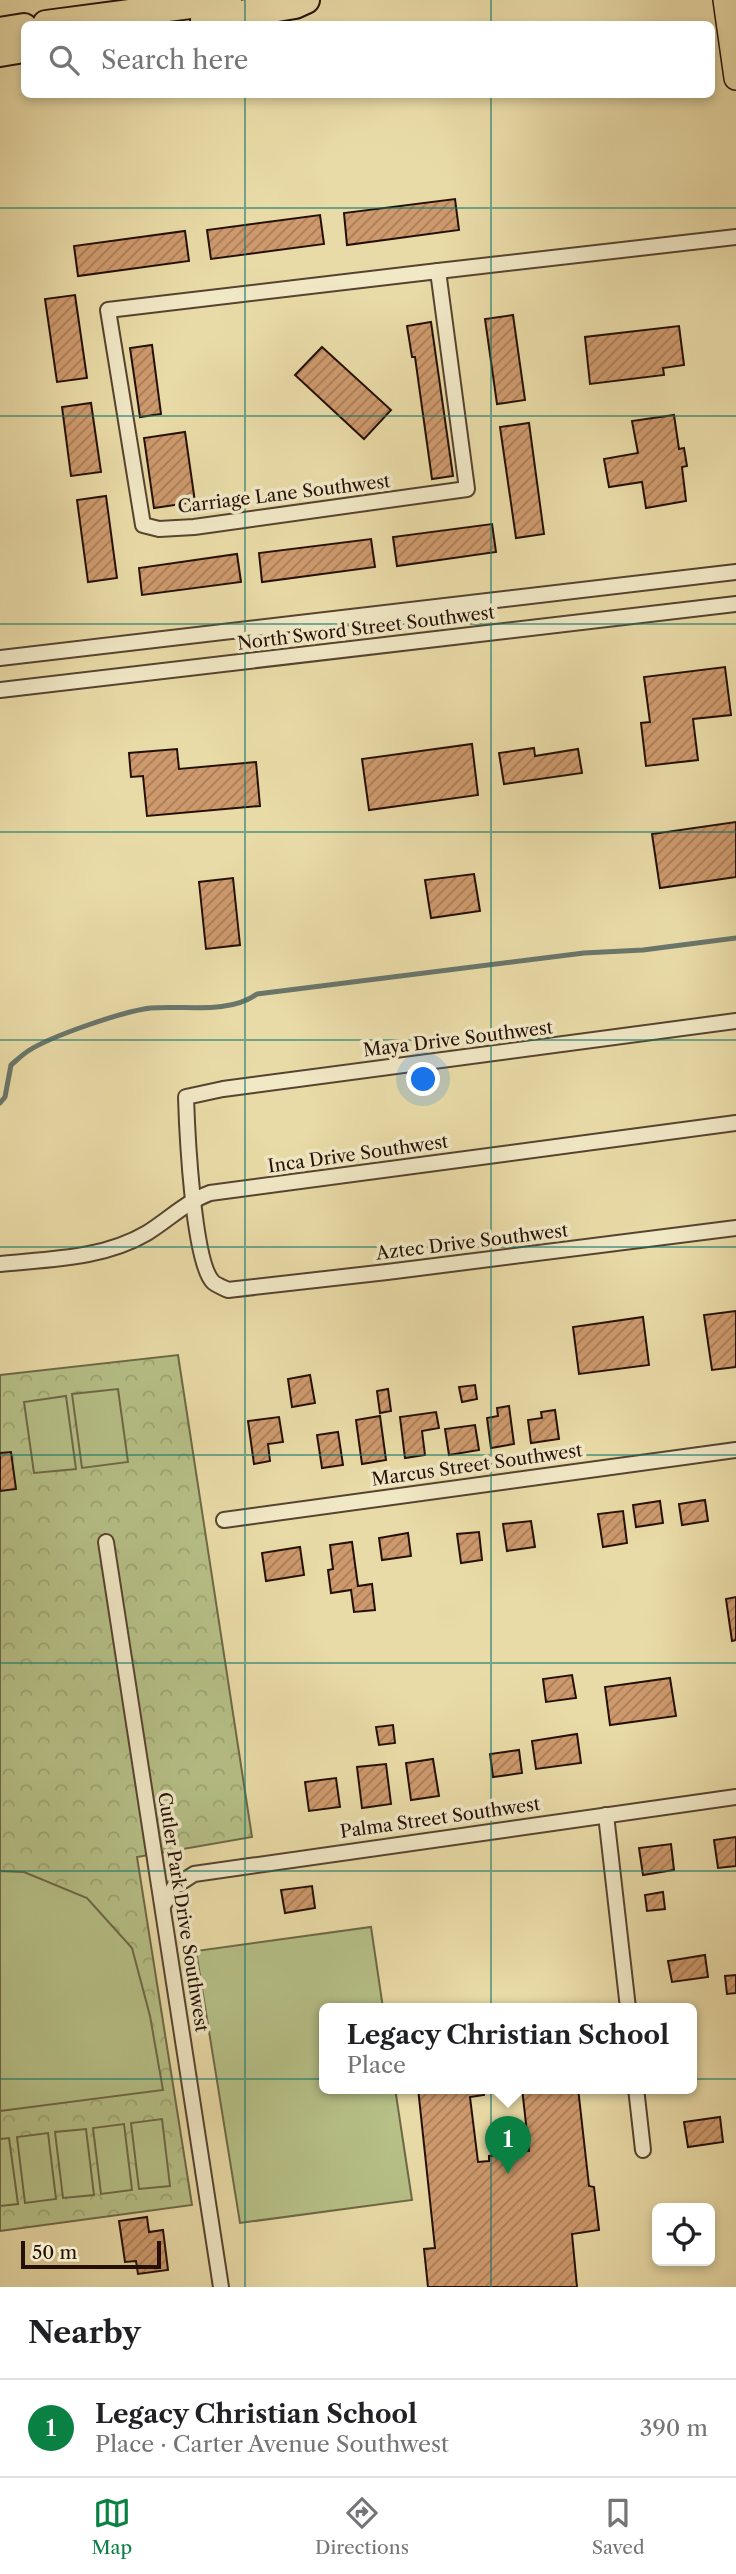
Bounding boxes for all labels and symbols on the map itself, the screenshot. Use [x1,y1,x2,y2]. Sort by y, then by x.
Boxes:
street label: Carriage Lane Southwest [177,470,392,518]
street label: North Sword Street Southwest [236,601,497,655]
street label: Maya Drive Southwest [362,1016,555,1062]
your location [406,1062,440,1096]
street label: Inca Drive Southwest [266,1130,450,1178]
street label: Aztec Drive Southwest [374,1219,570,1265]
street label: Marcus Street Southwest [370,1439,584,1491]
street label: Cutler Park Drive Southwest [153,1790,213,2034]
street label: Palma Street Southwest [339,1793,542,1843]
pin: 1 [485,2116,531,2174]
scale bar [21,2238,161,2270]

